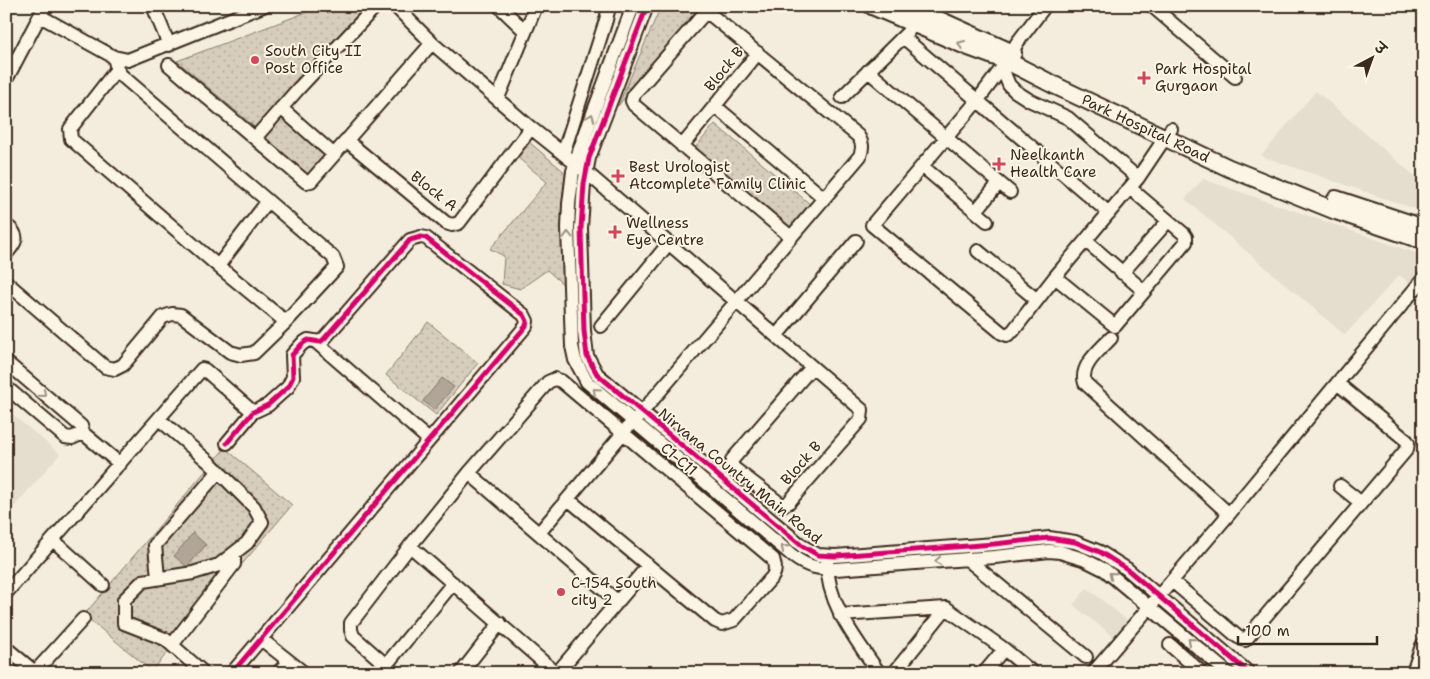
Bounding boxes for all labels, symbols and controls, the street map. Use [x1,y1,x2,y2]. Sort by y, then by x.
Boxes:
north arrow [1348,32,1398,82]
text: उ [1370,37,1391,59]
one-way arrow [957,40,966,50]
place label: South City II Post Office [265,41,362,78]
street label: Block B [700,42,748,96]
marker: South City II Post Office [249,54,261,66]
place label: Park Hospital Gurgaon [1155,59,1252,96]
marker: Park Hospital Gurgaon [1137,71,1151,85]
street label: Park Hospital Road [1078,90,1213,168]
one-way arrow [585,114,595,122]
place label: Neelkanth Health Care [1010,145,1096,182]
place label: Best Urologist Atcomplete Family Clinic [629,157,806,194]
marker: Neelkanth Health Care [992,157,1006,171]
street label: Block A [406,166,462,216]
marker: Best Urologist Atcomplete Family Clinic [611,169,625,183]
place label: Wellness Eye Centre [626,213,704,250]
marker: Wellness Eye Centre [608,225,622,239]
one-way arrow [563,231,573,239]
one-way arrow [592,387,601,396]
one-way arrow [38,388,47,397]
street label: Nirvana Country Main Road [654,404,826,549]
street label: Block B [776,437,826,489]
street label: C1-C11 [657,438,701,480]
one-way arrow [781,546,790,554]
one-way arrow [934,556,942,567]
place label: C-154 South city 2 [571,573,657,610]
one-way arrow [1109,573,1118,581]
marker: C-154 South city 2 [555,586,567,598]
scale bar [1238,614,1376,646]
text: 100 m [1245,621,1290,641]
one-way arrow [1188,639,1197,647]

